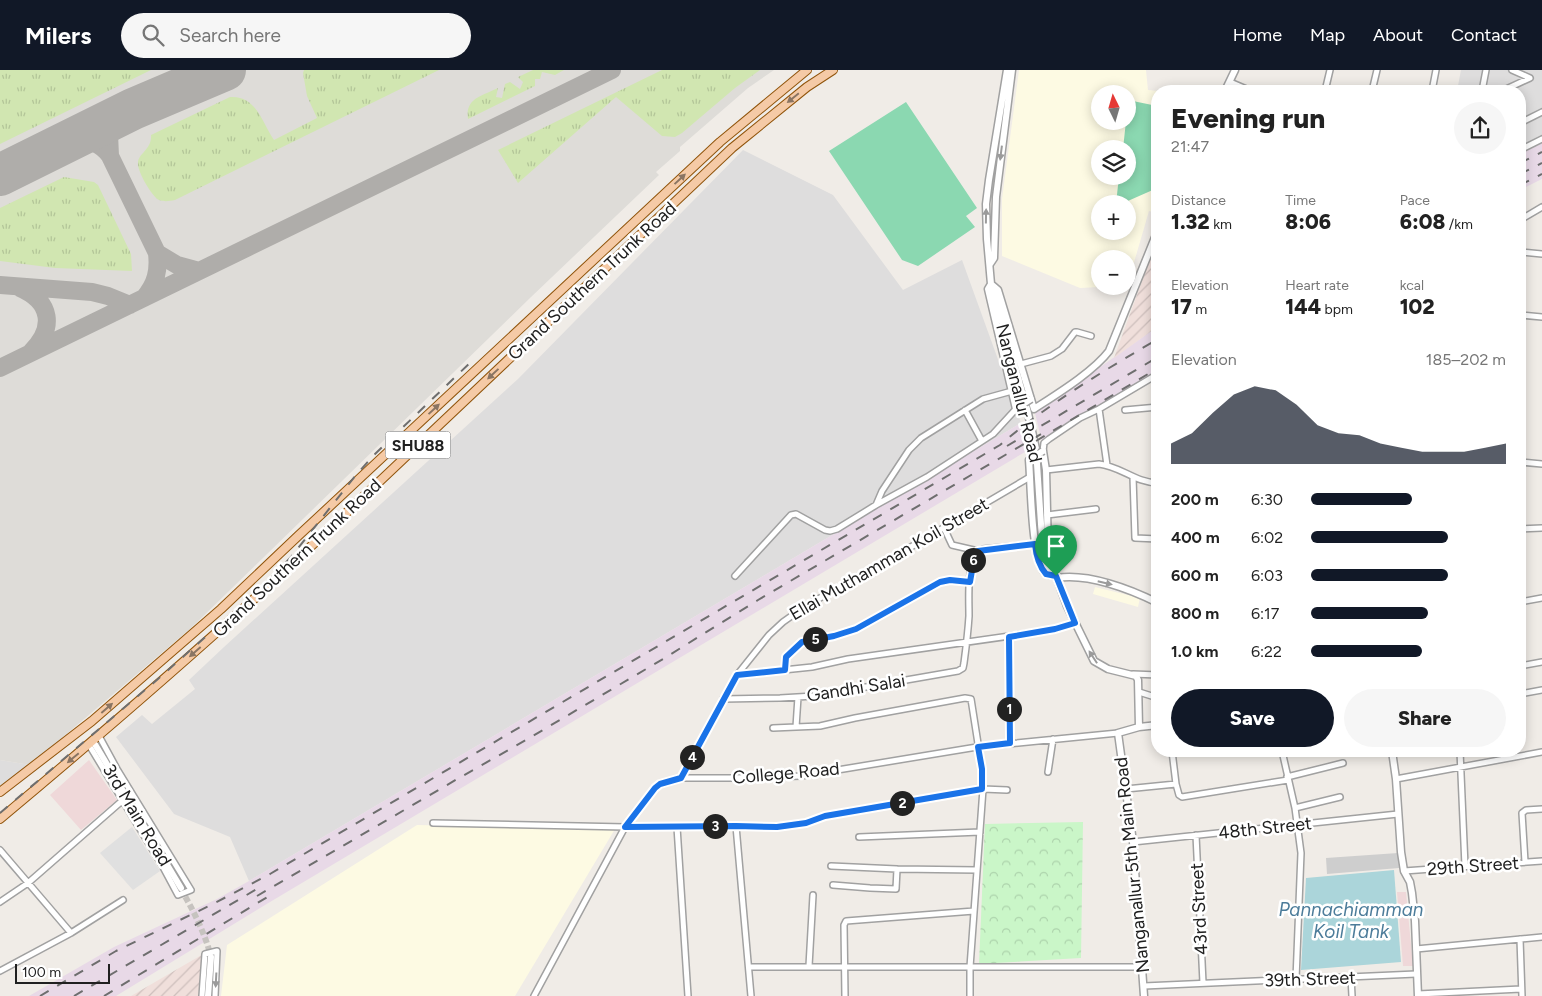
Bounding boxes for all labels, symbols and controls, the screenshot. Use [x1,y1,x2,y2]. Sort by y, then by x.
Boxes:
search box [121,13,471,58]
text: Milers [25,21,91,50]
icon: search [139,21,167,49]
text: Search here [179,24,281,47]
text: Home [1233,24,1282,46]
text: Map [1310,24,1345,46]
text: About [1373,24,1423,46]
text: Contact [1451,24,1517,46]
north arrow [1091,85,1136,130]
map controls [1091,85,1136,295]
one-way arrow [787,93,800,104]
text: Evening run [1171,101,1325,135]
button: share [1454,102,1506,154]
text: 21:47 [1171,137,1209,156]
button: layers [1091,140,1136,185]
one-way arrow [997,145,1005,161]
one-way arrow [674,173,686,185]
text: Distance [1171,192,1226,209]
text: Time [1285,192,1316,209]
text: Pace [1400,192,1430,209]
button: + [1091,195,1136,240]
street label: Grand Southern Trunk Road [503,197,681,365]
one-way arrow [982,207,990,223]
text: 1.32 [1171,209,1210,234]
text: 8:06 [1285,209,1331,234]
text: 6:08 [1400,209,1445,234]
text: km [1210,216,1232,233]
text: /km [1445,216,1473,233]
button: − [1091,250,1136,295]
text: Elevation [1171,277,1229,294]
text: Heart rate [1285,277,1349,294]
text: kcal [1400,277,1424,294]
text: 17 [1171,294,1192,319]
text: 144 [1285,294,1321,319]
text: 102 [1400,294,1435,319]
text: m [1192,301,1207,318]
text: bpm [1321,301,1353,318]
street label: Nanganallur Road [991,321,1047,465]
text: Elevation [1171,350,1237,369]
text: 185–202 m [1426,350,1506,369]
one-way arrow [488,368,500,380]
one-way arrow [427,403,439,415]
road number: SHU88 [386,432,450,458]
street label: Grand Southern Trunk Road [208,474,386,642]
text: 200 m [1171,490,1219,509]
text: 6:30 [1251,490,1283,509]
street label: Ellai Muthamman Koil Street [786,493,993,625]
pin [1035,525,1077,576]
text: 400 m [1171,528,1220,547]
text: 6:02 [1251,528,1283,547]
icon: arrive [1042,532,1070,560]
pin: 6 [960,548,986,572]
text: 6 [969,552,978,569]
text: 600 m [1171,566,1219,585]
text: 6:03 [1251,566,1283,585]
one-way arrow [1097,579,1112,587]
text: 800 m [1171,604,1219,623]
text: 6:17 [1251,604,1279,623]
pin: 5 [802,626,828,652]
text: 5 [811,631,820,648]
text: 1.0 km [1171,642,1218,661]
text: 6:22 [1251,642,1282,661]
one-way arrow [189,646,202,657]
one-way arrow [1088,650,1098,664]
street label: Gandhi Salai [805,669,907,707]
button: Save [1171,689,1334,747]
button: Share [1344,689,1506,747]
pin: 1 [996,696,1022,722]
text: 1 [1007,701,1012,718]
one-way arrow [100,702,113,713]
pin: 4 [680,744,704,770]
text: 4 [688,749,697,766]
one-way arrow [66,753,79,764]
street label: Nanganallur 5th Main Road [1110,756,1154,974]
street label: College Road [732,757,840,789]
street label: 3rd Main Road [98,760,176,870]
pin: 2 [890,790,914,816]
text: 2 [898,795,907,812]
street label: 48th Street [1217,812,1313,844]
pin: 3 [702,814,728,838]
text: 3 [712,818,719,835]
street label: 29th Street [1426,852,1520,880]
street label: 43rd Street [1186,862,1212,956]
water label: Pannachiamman Koil Tank [1279,898,1424,943]
scale bar [15,961,110,984]
text: 100 m [22,964,61,981]
street label: 39th Street [1264,966,1356,992]
one-way arrow [212,973,220,989]

